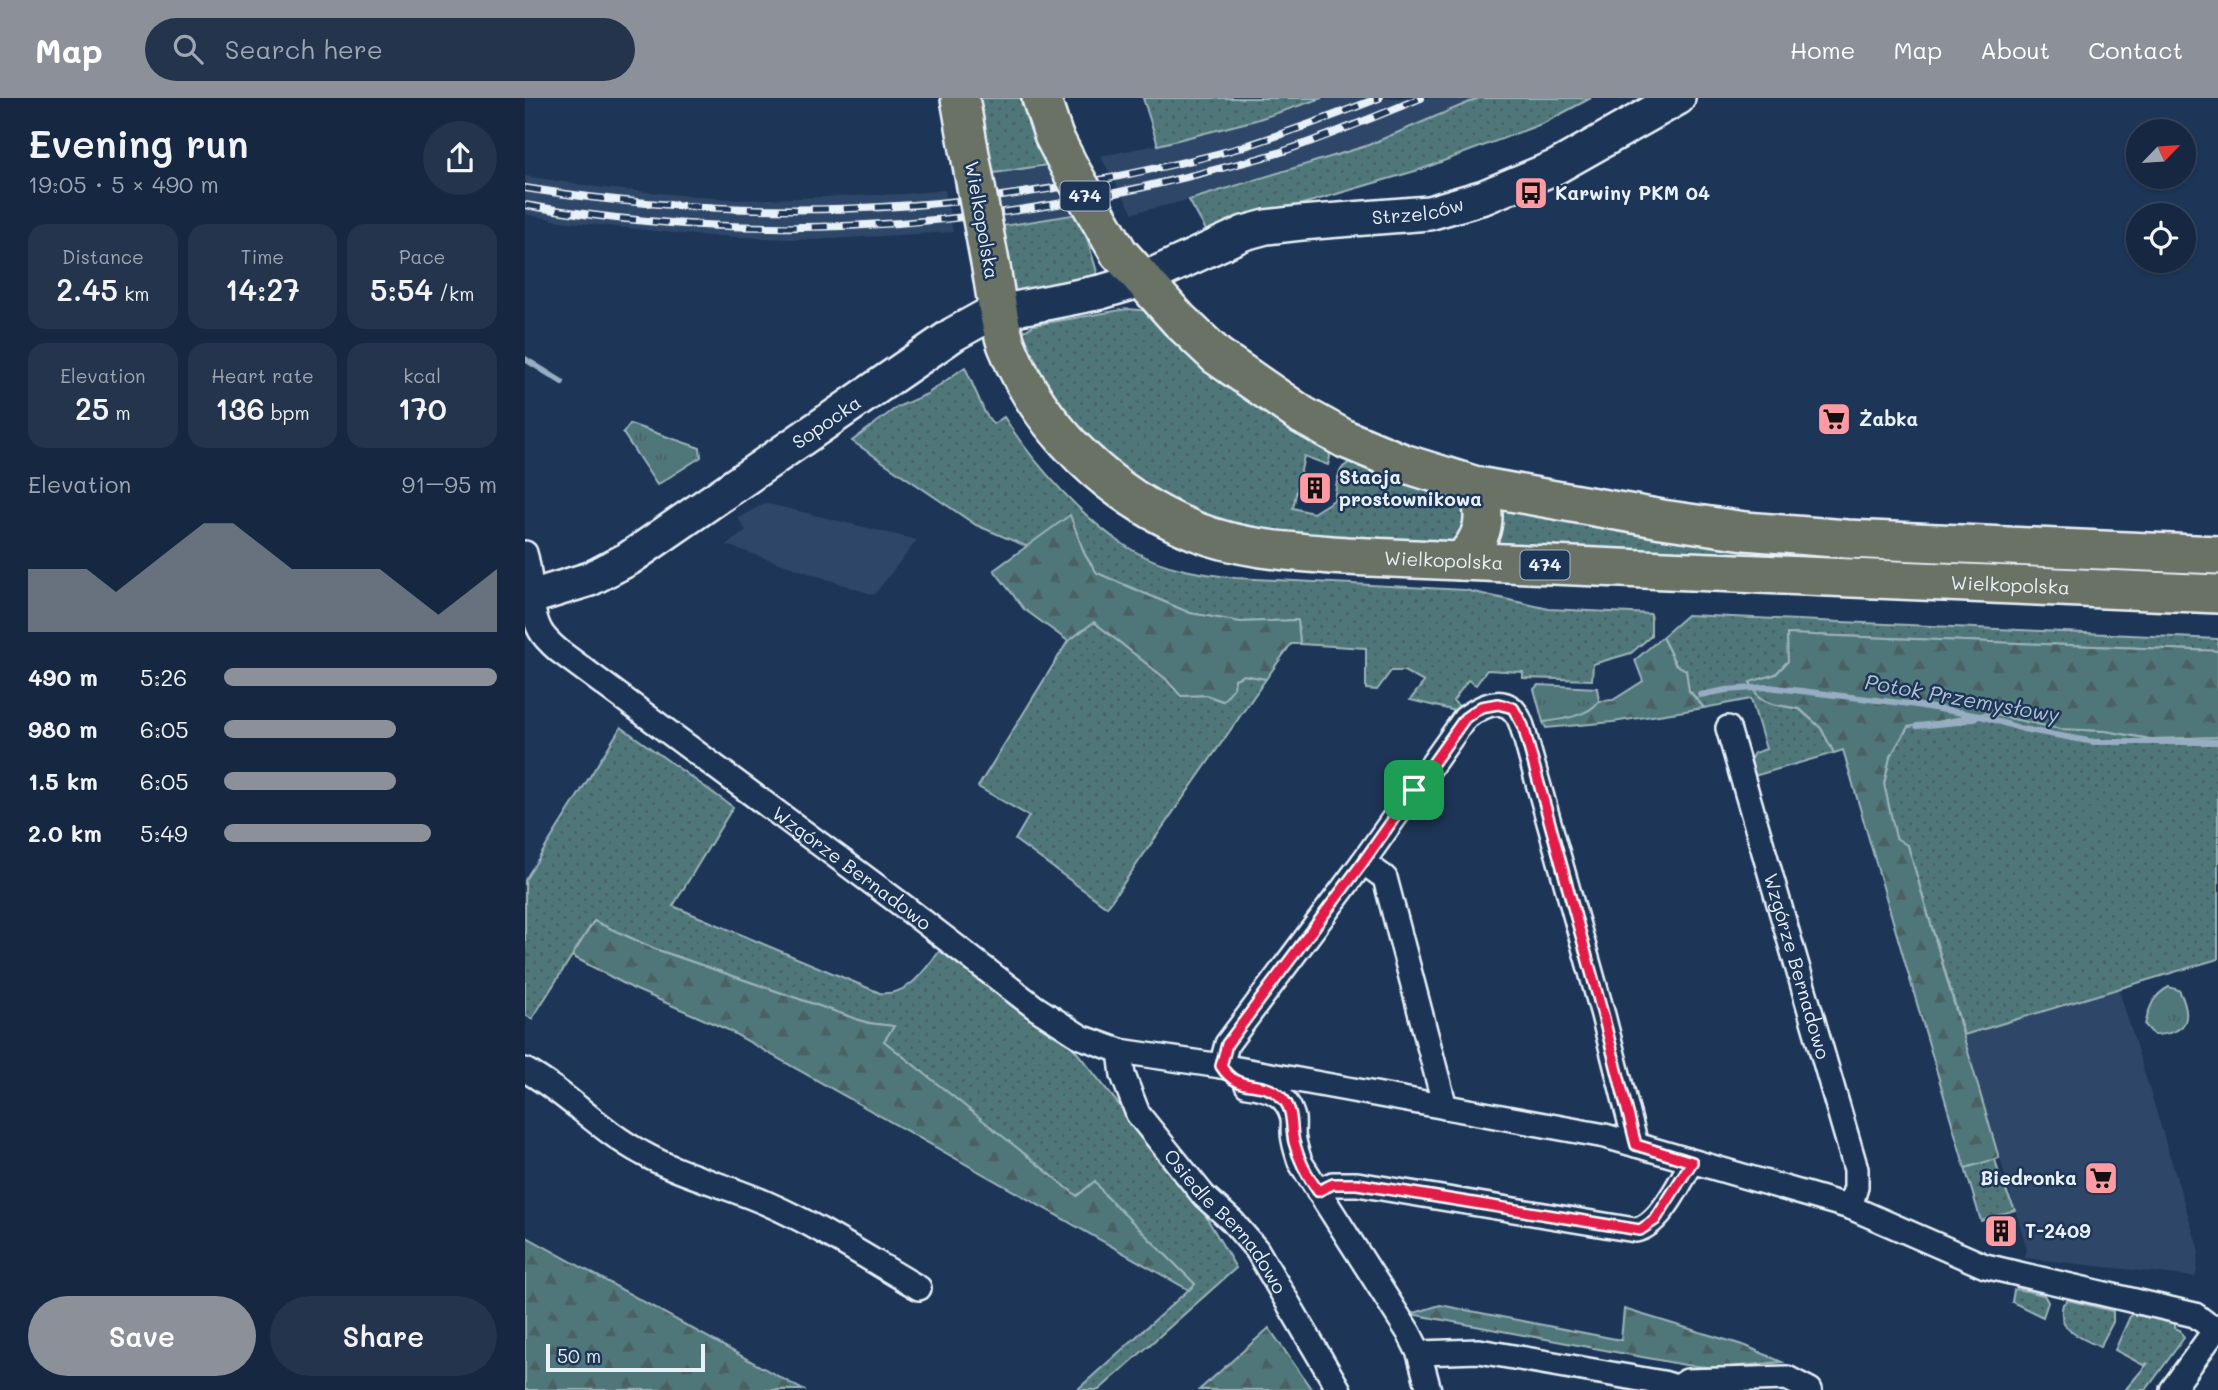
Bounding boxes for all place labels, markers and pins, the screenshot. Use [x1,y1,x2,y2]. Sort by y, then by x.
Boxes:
bus stop icon: Karwiny PKM 04 [1512,174,1550,212]
place label: Karwiny PKM 04 [1555,180,1710,205]
supermarket icon: Żabka [1815,400,1853,438]
place label: Żabka [1859,406,1918,431]
place label: Stacja prostownikowa [1339,464,1482,511]
building icon: Stacja prostownikowa [1296,469,1334,507]
pin [1384,760,1444,820]
supermarket icon: Biedronka [2082,1159,2120,1197]
place label: Biedronka [1980,1165,2077,1190]
building icon: T-2409 [1982,1212,2020,1250]
place label: T-2409 [2025,1218,2091,1243]

